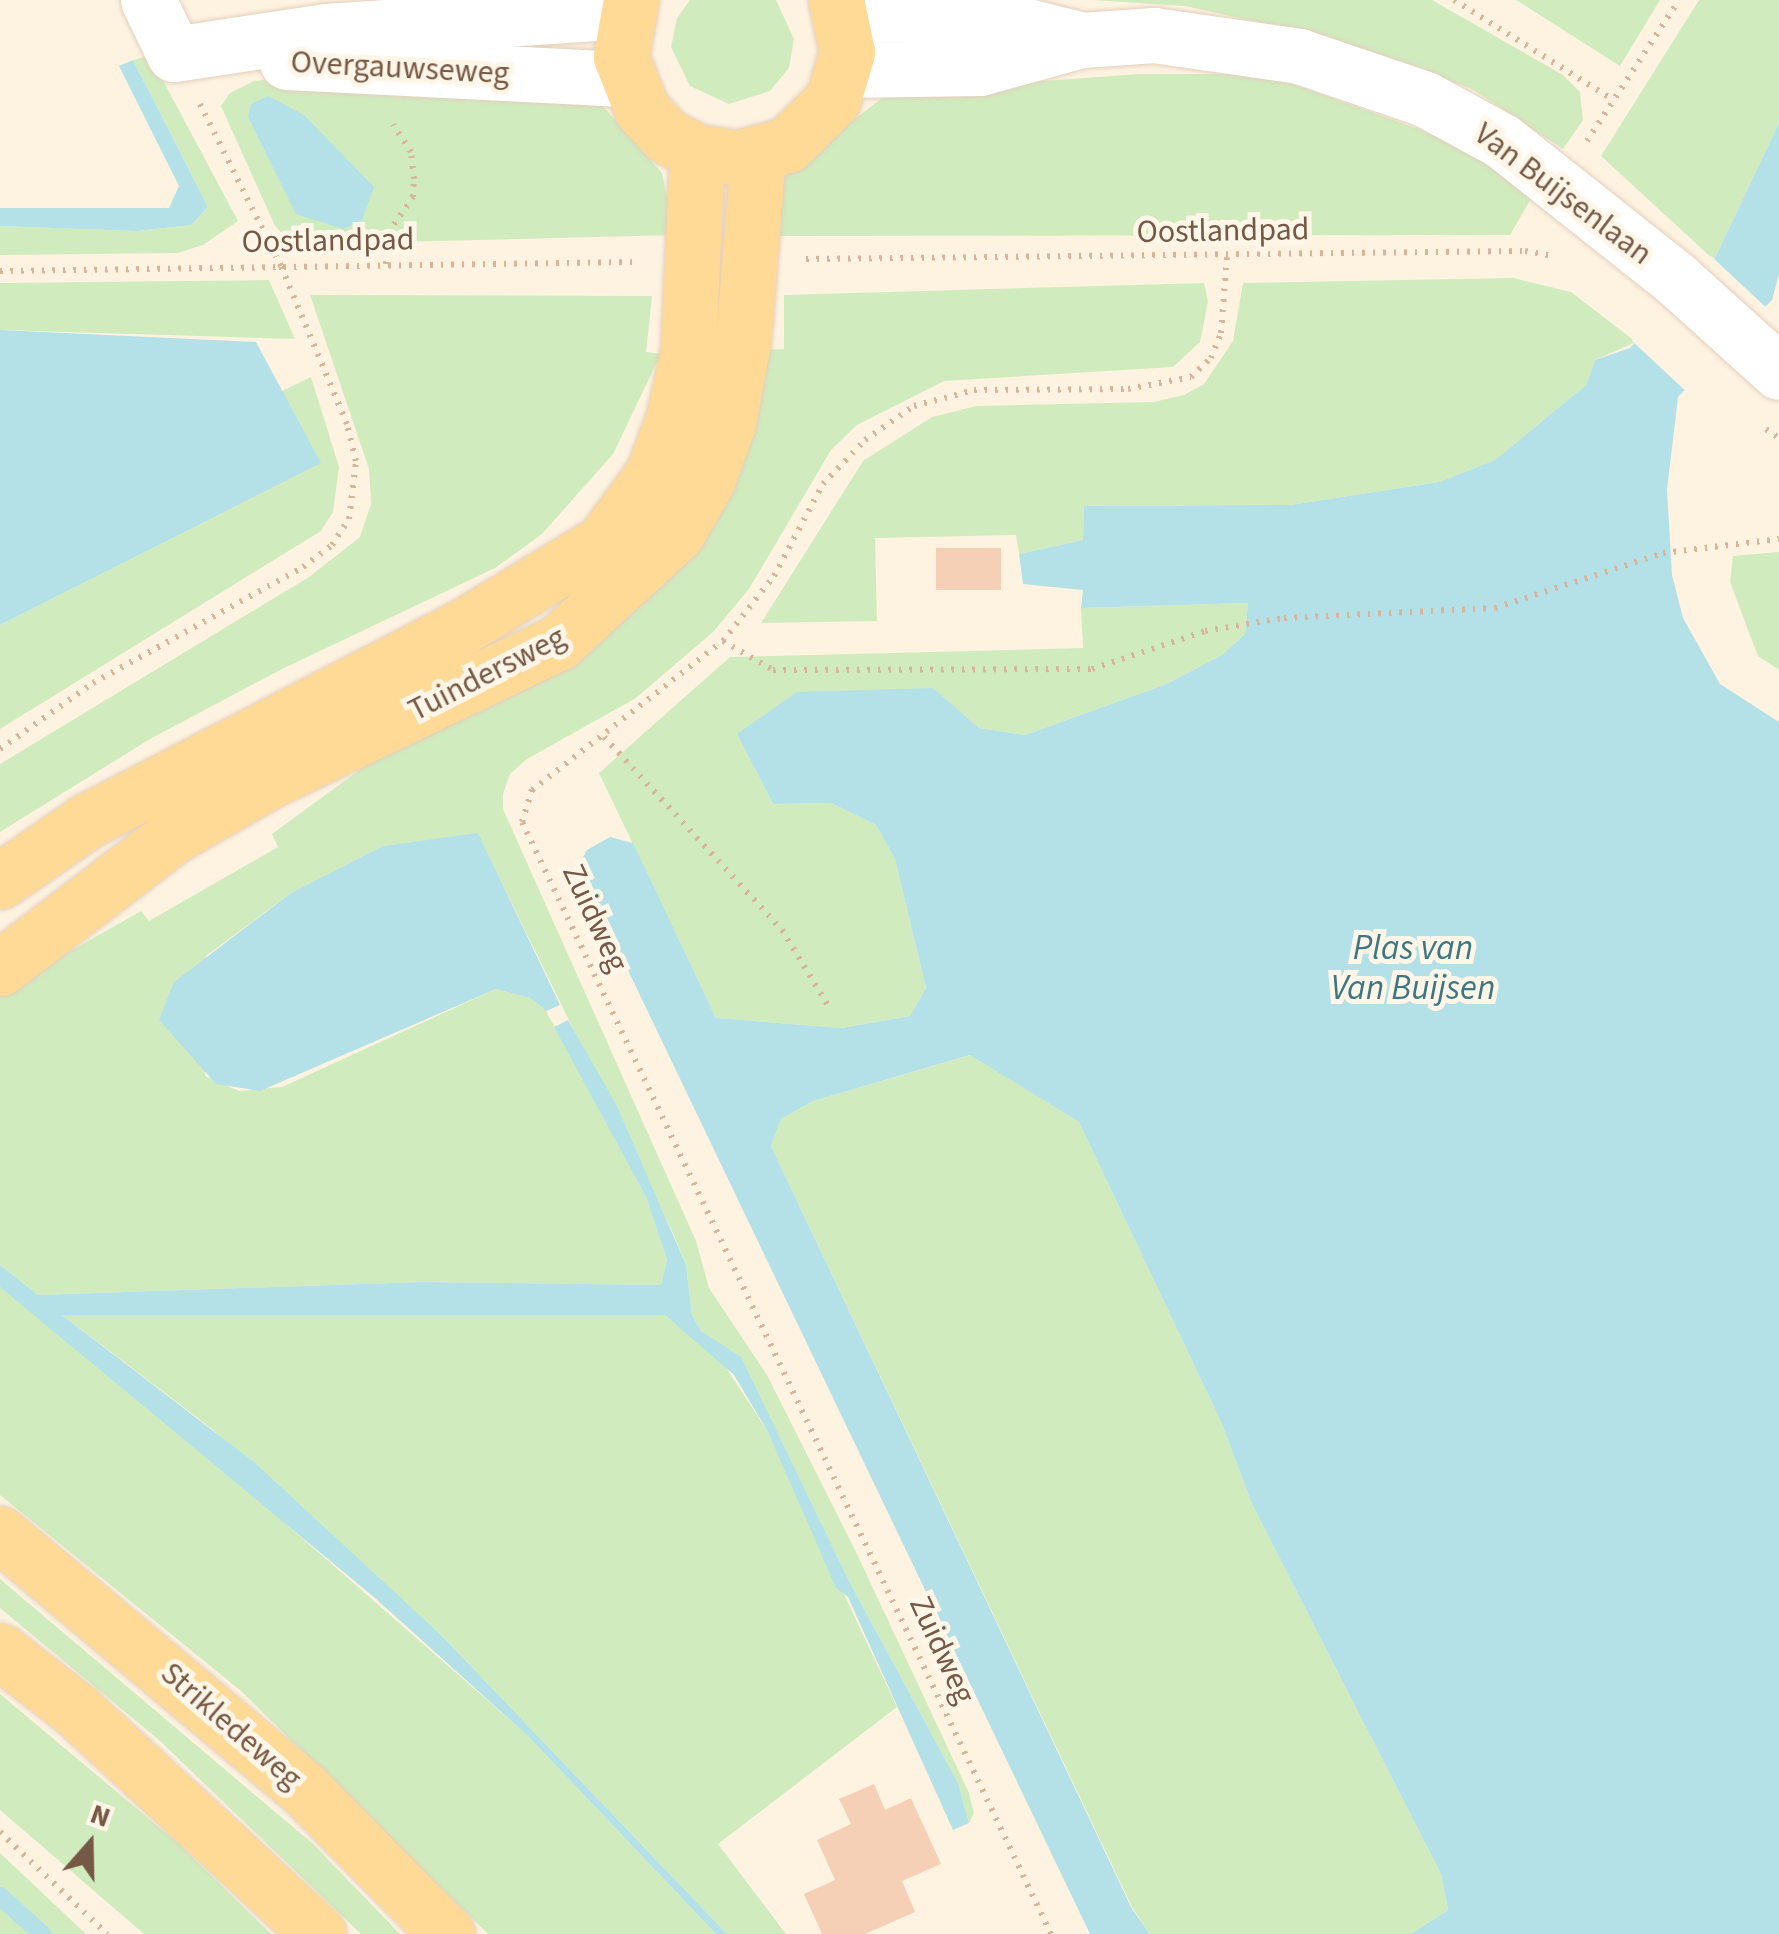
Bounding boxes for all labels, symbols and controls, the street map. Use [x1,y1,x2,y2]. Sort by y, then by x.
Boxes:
street label: Overgauwseweg [290,43,510,93]
street label: Van Buijsenlaan [1467,115,1659,273]
street label: Oostlandpad [1136,210,1310,252]
street label: Oostlandpad [241,220,415,262]
street label: Tuindersweg [402,618,572,730]
street label: Zuidweg [553,858,637,978]
water label: Plas van Van Buijsen [1331,927,1495,1009]
street label: Zuidweg [900,1590,984,1710]
street label: Strikledeweg [153,1654,309,1798]
north arrow [40,1794,140,1894]
text: N [85,1794,116,1838]

